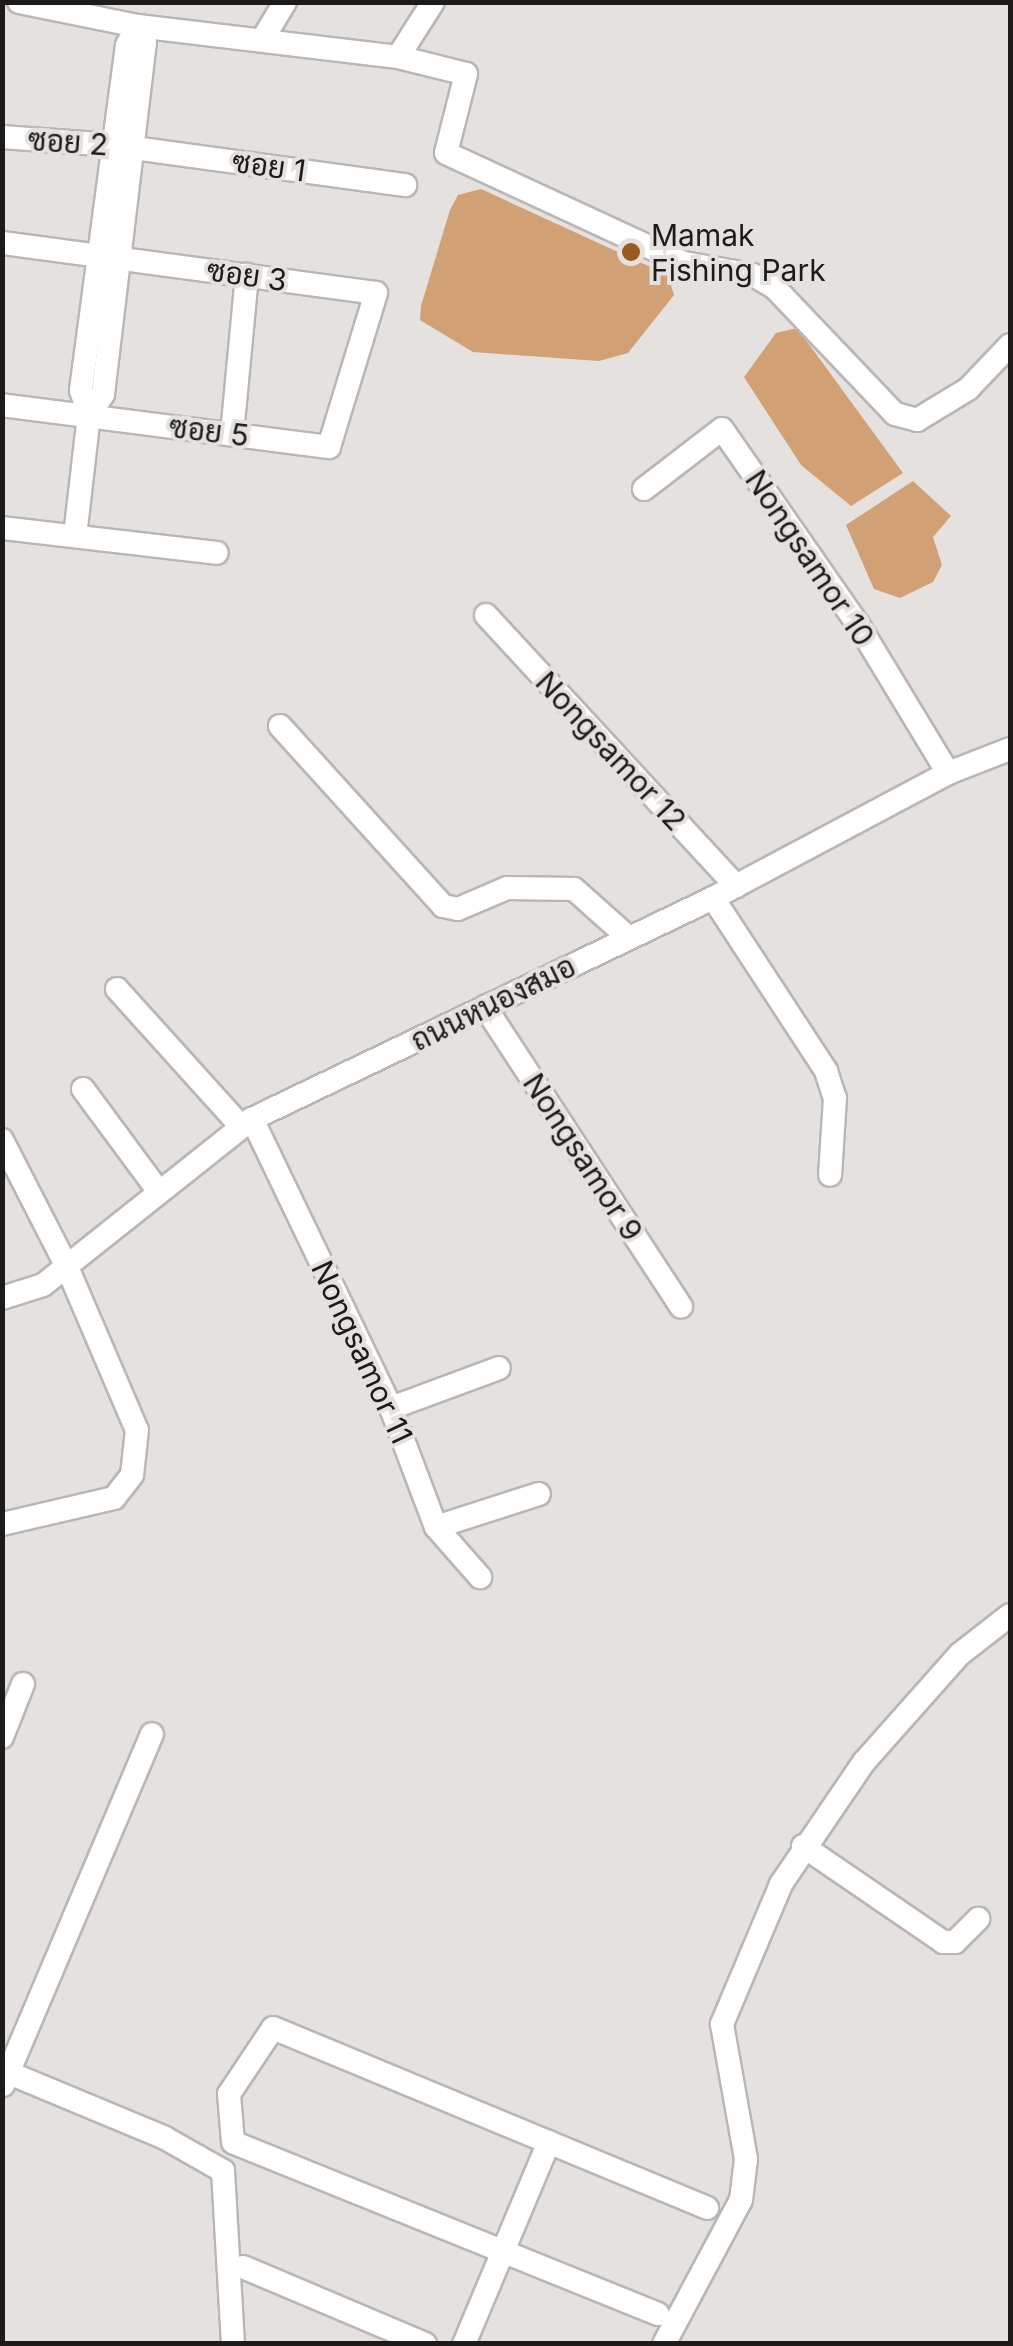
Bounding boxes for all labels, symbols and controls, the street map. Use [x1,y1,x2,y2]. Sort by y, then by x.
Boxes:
street label: ซอย 2 [27,121,109,163]
street label: ซอย 1 [230,143,308,189]
place label: Mamak Fishing Park [651,217,826,288]
marker: Mamak Fishing Park [620,241,642,263]
street label: ซอย 3 [205,252,289,298]
street label: ซอย 5 [167,408,251,454]
street label: Nongsamor 10 [738,463,882,653]
street label: Nongsamor 12 [528,664,694,838]
street label: ถนนหนองสมอ [405,948,581,1058]
street label: Nongsamor 9 [516,1067,650,1247]
street label: Nongsamor 11 [304,1255,420,1449]

